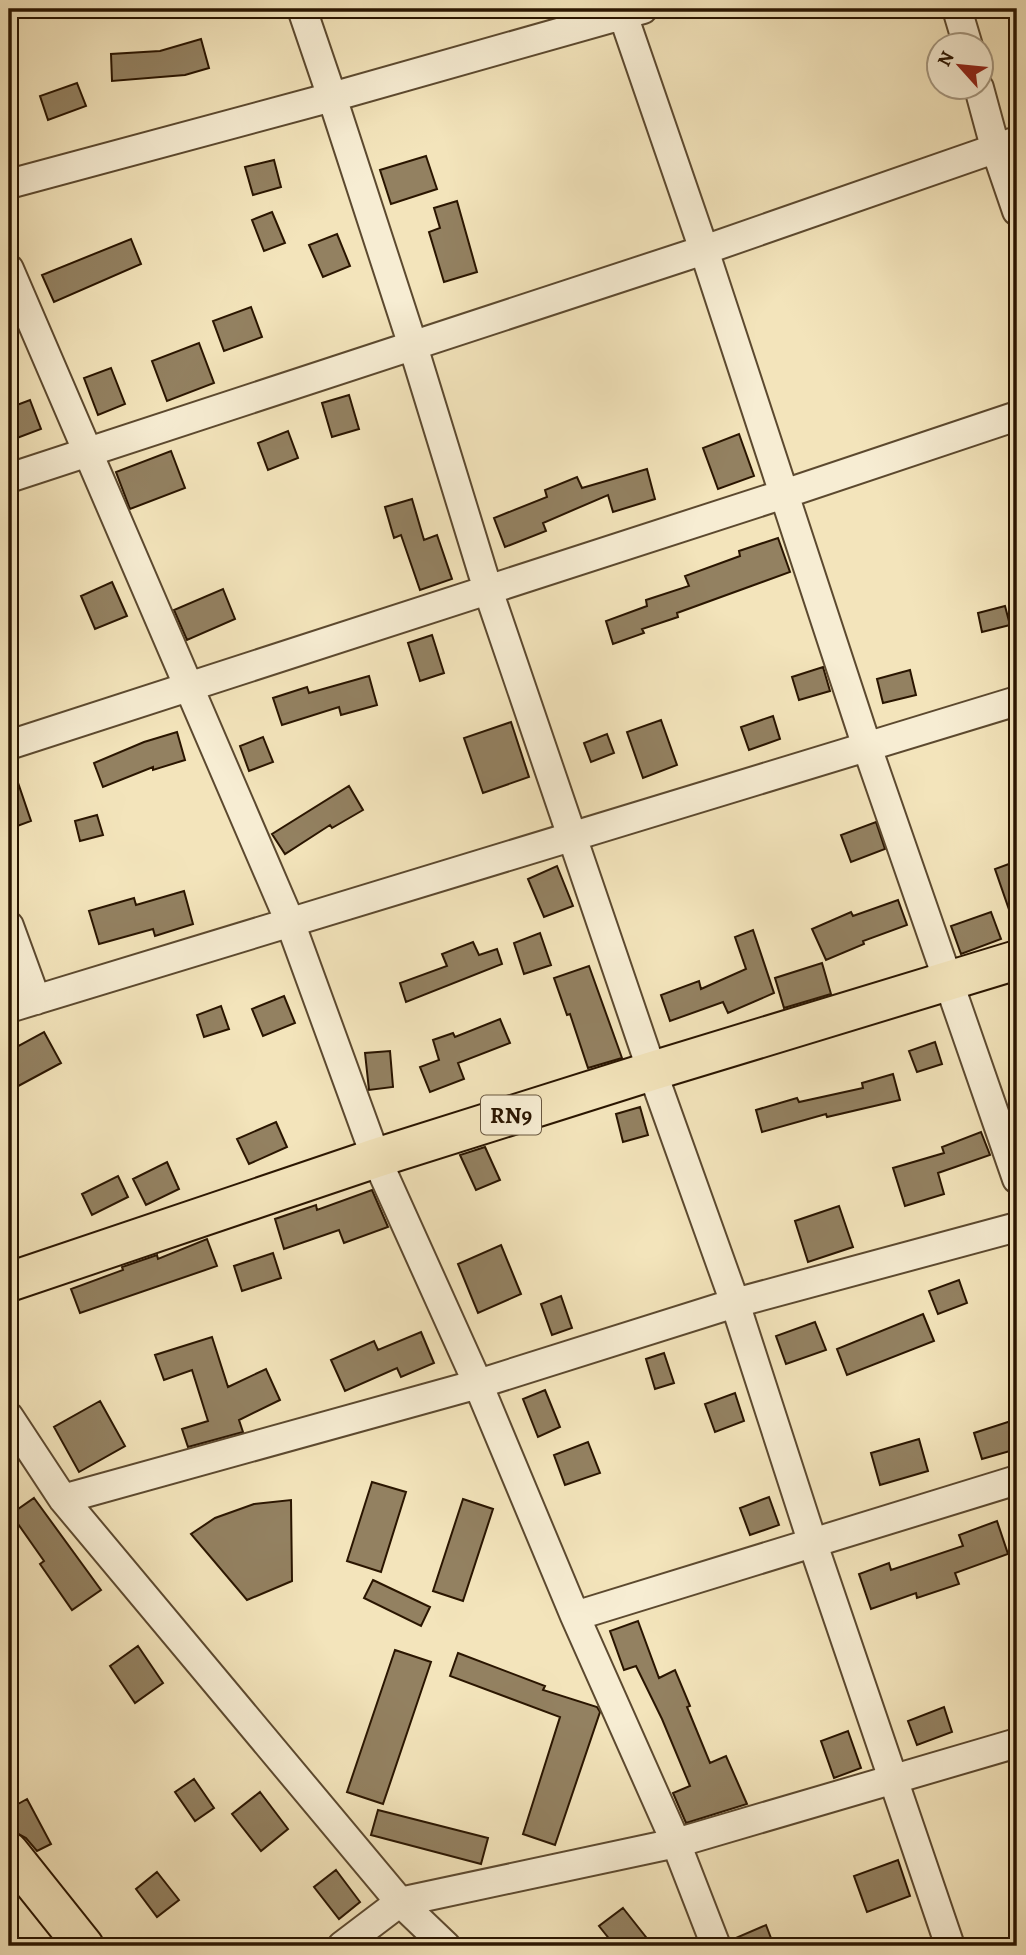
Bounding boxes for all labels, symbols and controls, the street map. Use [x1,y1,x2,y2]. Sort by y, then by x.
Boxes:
north arrow [925,32,995,102]
text: N [931,47,961,71]
road number: RN9 [481,1096,541,1134]

